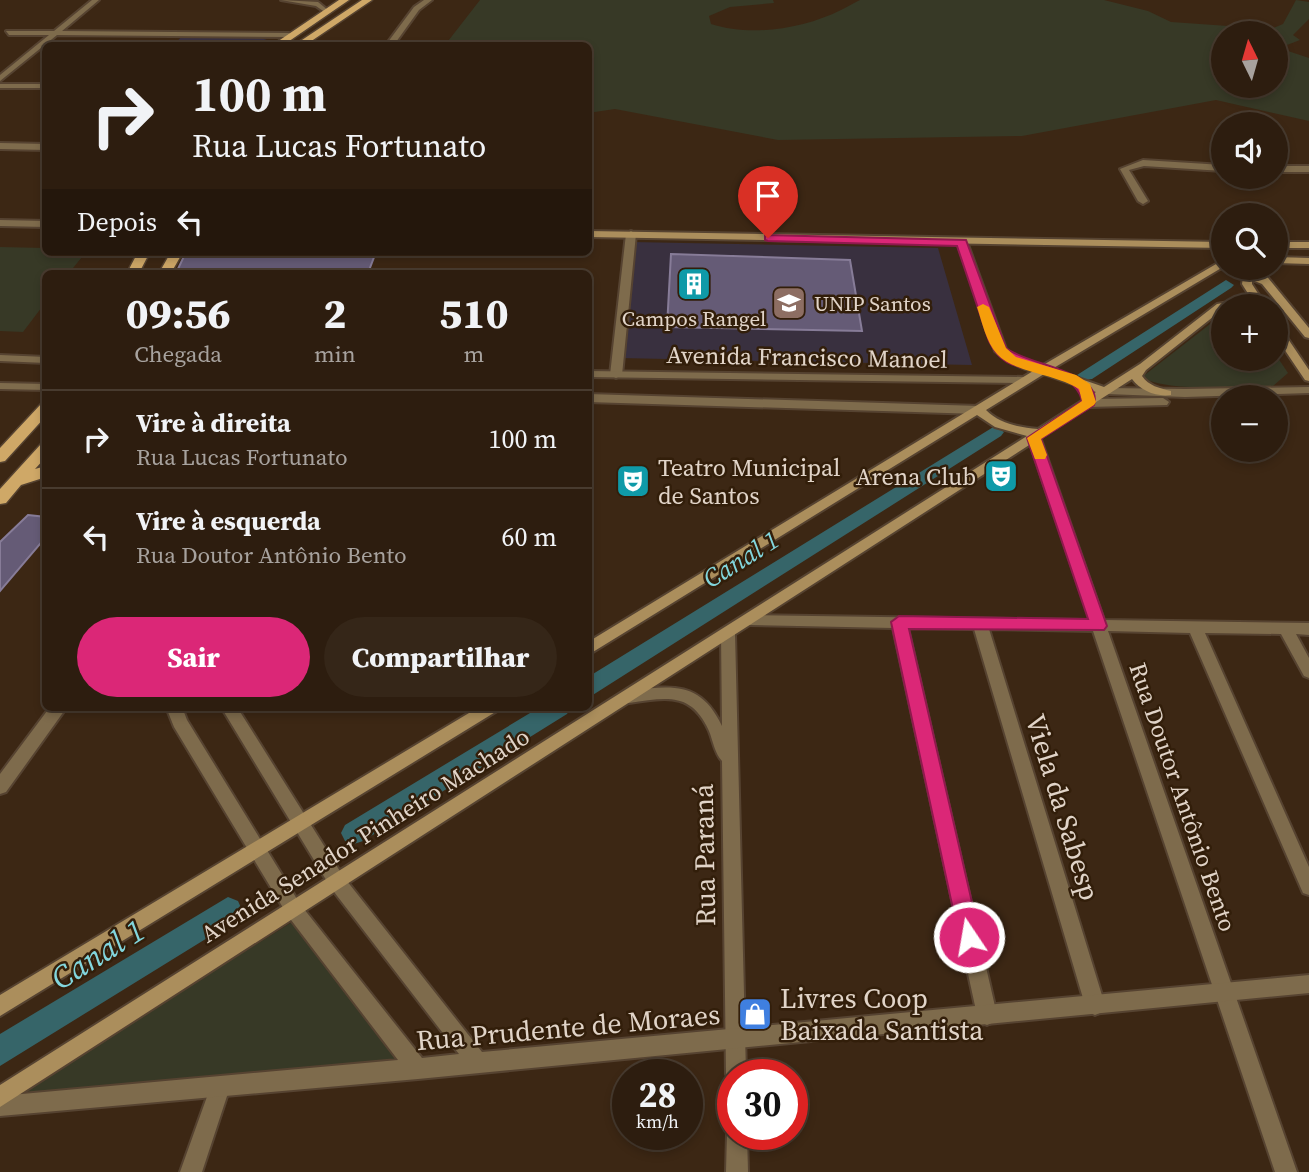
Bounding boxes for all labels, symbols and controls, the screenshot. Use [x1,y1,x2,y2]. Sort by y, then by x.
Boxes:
north arrow [1211,21,1288,98]
map controls [1211,21,1288,462]
text: 100 m [192,60,327,127]
icon: right [77,70,168,161]
button: sound [1211,112,1288,189]
text: Rua Lucas Fortunato [192,124,486,168]
pin [738,166,798,238]
icon: arrive [749,177,787,215]
icon: left [171,203,209,241]
button: search [1211,203,1288,280]
text: Depois [77,204,157,240]
building icon: Campos Rangel [675,265,713,303]
text: 09:56 [125,284,231,342]
text: 2 [323,284,346,342]
text: 510 [439,284,509,342]
school or university icon: UNIP Santos [770,284,808,322]
place label: UNIP Santos [814,289,931,318]
button: + [1211,294,1288,371]
place label: Campos Rangel [622,304,766,333]
text: Chegada [134,338,222,370]
text: min [314,338,356,370]
text: m [463,338,484,370]
street label: Avenida Francisco Manoel [666,338,948,376]
button: − [1211,385,1288,462]
text: Vire à direita [136,405,291,441]
icon: right [77,420,115,458]
text: 100 m [489,421,557,457]
text: Rua Lucas Fortunato [136,441,348,473]
place label: Teatro Municipal de Santos [658,451,840,512]
theatre icon: Arena Club [982,457,1020,495]
place label: Arena Club [856,460,976,493]
theatre icon: Teatro Municipal de Santos [614,462,652,500]
text: Vire à esquerda [136,503,321,539]
icon: left [77,518,115,556]
text: 60 m [502,519,557,555]
water label: Canal 1 [696,522,786,596]
text: Rua Doutor Antônio Bento [136,539,407,571]
button: Sair [77,617,310,697]
button: Compartilhar [324,617,557,697]
street label: Rua Doutor Antônio Bento [1121,658,1245,936]
street label: Viela da Sabesp [1017,709,1109,905]
street label: Avenida Senador Pinheiro Machado [194,720,536,950]
street label: Rua Paraná [684,783,724,927]
position arrow [932,900,1006,974]
water label: Canal 1 [43,908,153,1000]
place label: Livres Coop Baixada Santista [780,979,984,1049]
street label: Rua Prudente de Moraes [414,995,722,1059]
shop icon: Livres Coop Baixada Santista [736,995,774,1033]
speed limit sign: 30 [717,1059,808,1150]
text: 28 [639,1071,676,1119]
text: km/h [636,1109,679,1134]

